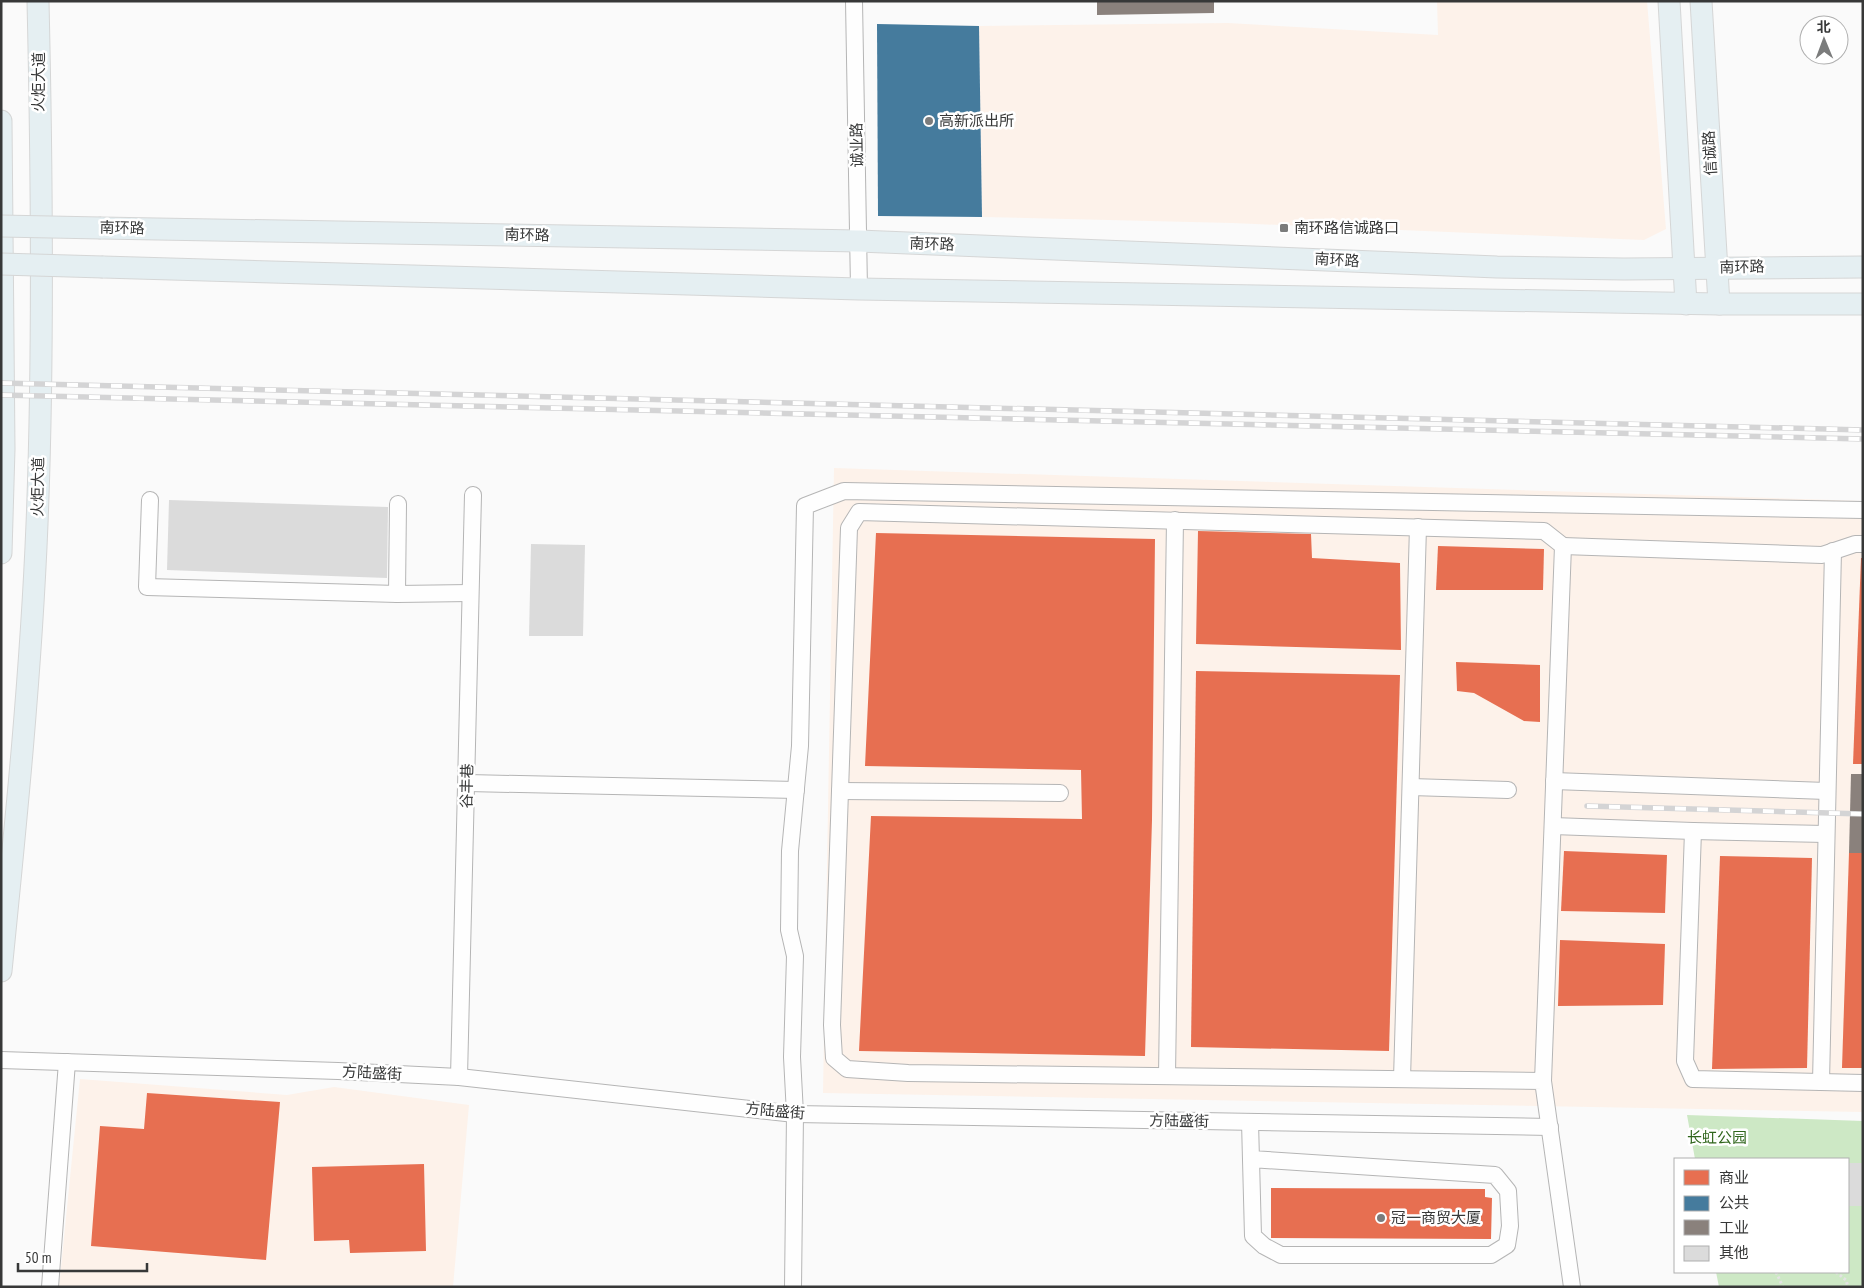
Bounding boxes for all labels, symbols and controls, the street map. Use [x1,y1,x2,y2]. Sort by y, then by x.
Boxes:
north arrow [1799,15,1849,65]
text: 北 [1817,18,1831,36]
street label: 火炬大道 [29,52,48,112]
place label: 高新派出所 [939,111,1014,130]
marker: 高新派出所 [923,115,935,127]
street label: 诚业路 [847,122,866,168]
street label: 信诚路 [1699,130,1720,176]
street label: 南环路 [99,218,145,237]
place label: 南环路信诚路口 [1294,218,1399,237]
marker: 南环路信诚路口 [1278,222,1290,234]
street label: 南环路 [504,225,550,244]
street label: 南环路 [909,233,955,254]
street label: 南环路 [1314,249,1360,270]
street label: 南环路 [1719,257,1765,276]
street label: 火炬大道 [27,457,48,517]
street label: 谷丰巷 [457,763,476,809]
street label: 方陆盛街 [342,1061,402,1084]
street label: 方陆盛街 [744,1098,806,1123]
street label: 方陆盛街 [1149,1110,1209,1131]
park label: 长虹公园 [1687,1128,1747,1147]
legend [1674,1158,1849,1273]
text: 商业 [1719,1168,1749,1187]
text: 公共 [1719,1193,1749,1212]
place label: 冠一商贸大厦 [1391,1208,1481,1227]
marker: 冠一商贸大厦 [1375,1212,1387,1224]
text: 工业 [1719,1218,1749,1237]
scale bar [18,1240,146,1272]
text: 其他 [1719,1243,1749,1262]
text: 50 m [25,1248,51,1267]

